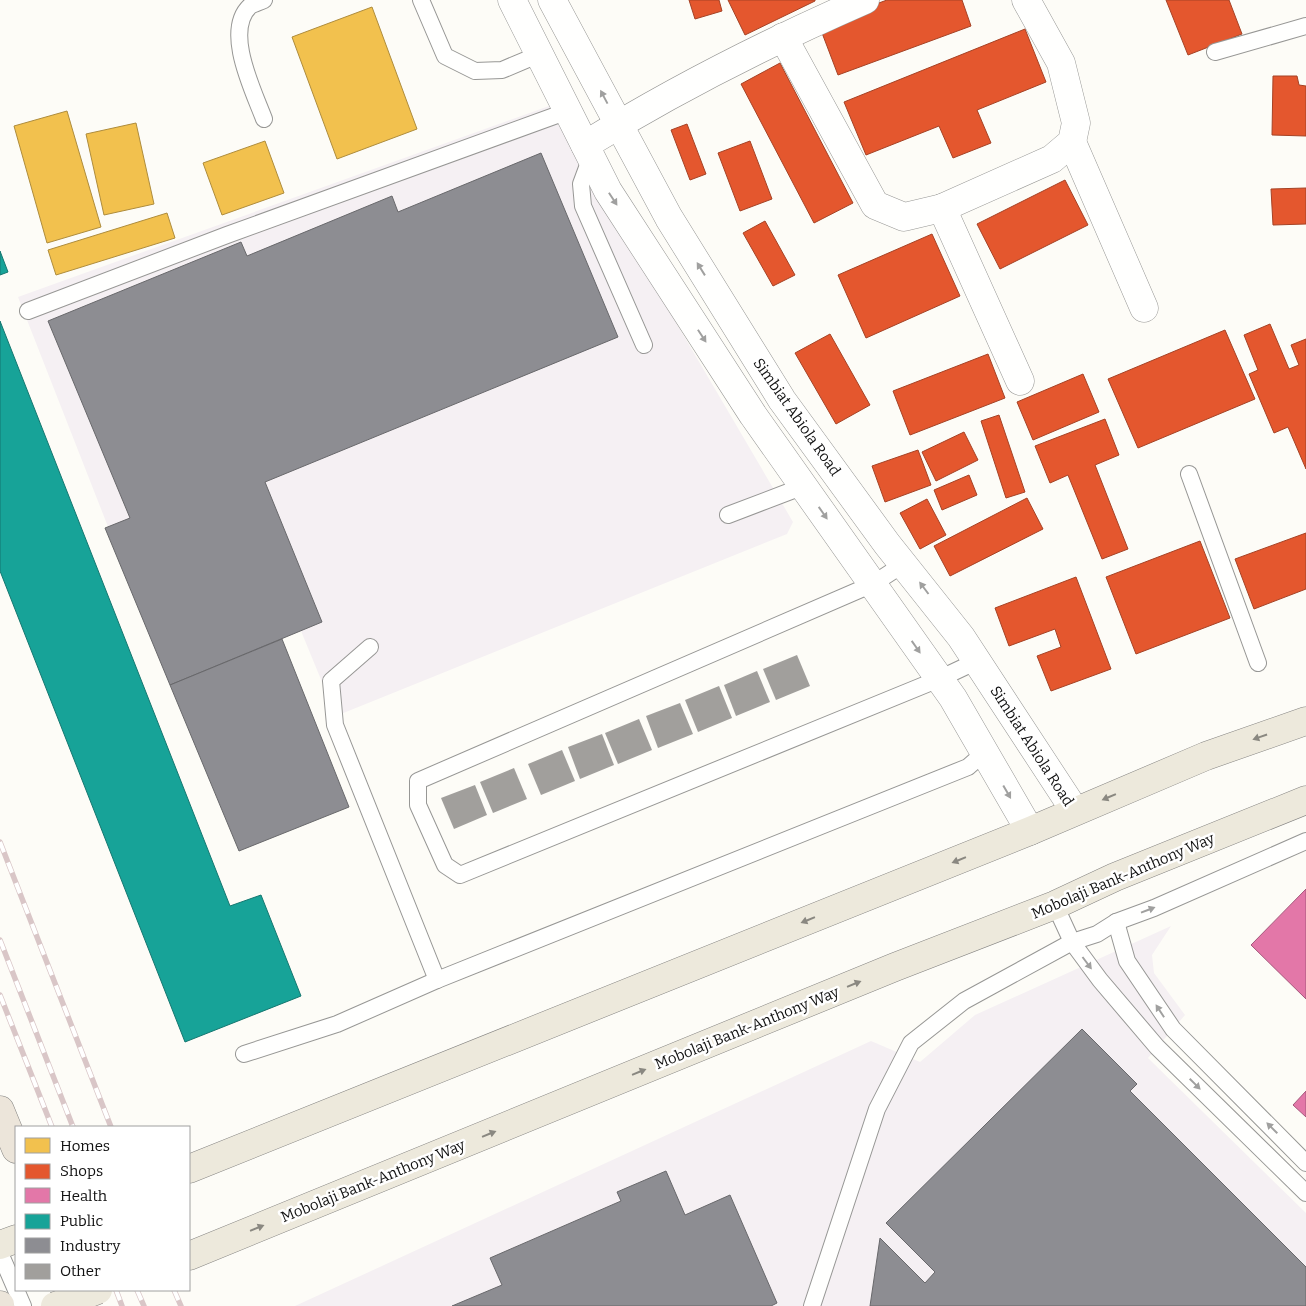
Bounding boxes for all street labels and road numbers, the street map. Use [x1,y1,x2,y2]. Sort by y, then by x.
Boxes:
street label: Simbiat Abiola Road [750,355,844,479]
street label: Simbiat Abiola Road [986,683,1078,810]
street label: Mobolaji Bank-Anthony Way [1029,829,1217,923]
street label: Mobolaji Bank-Anthony Way [652,983,842,1073]
street label: Mobolaji Bank-Anthony Way [278,1136,468,1226]

